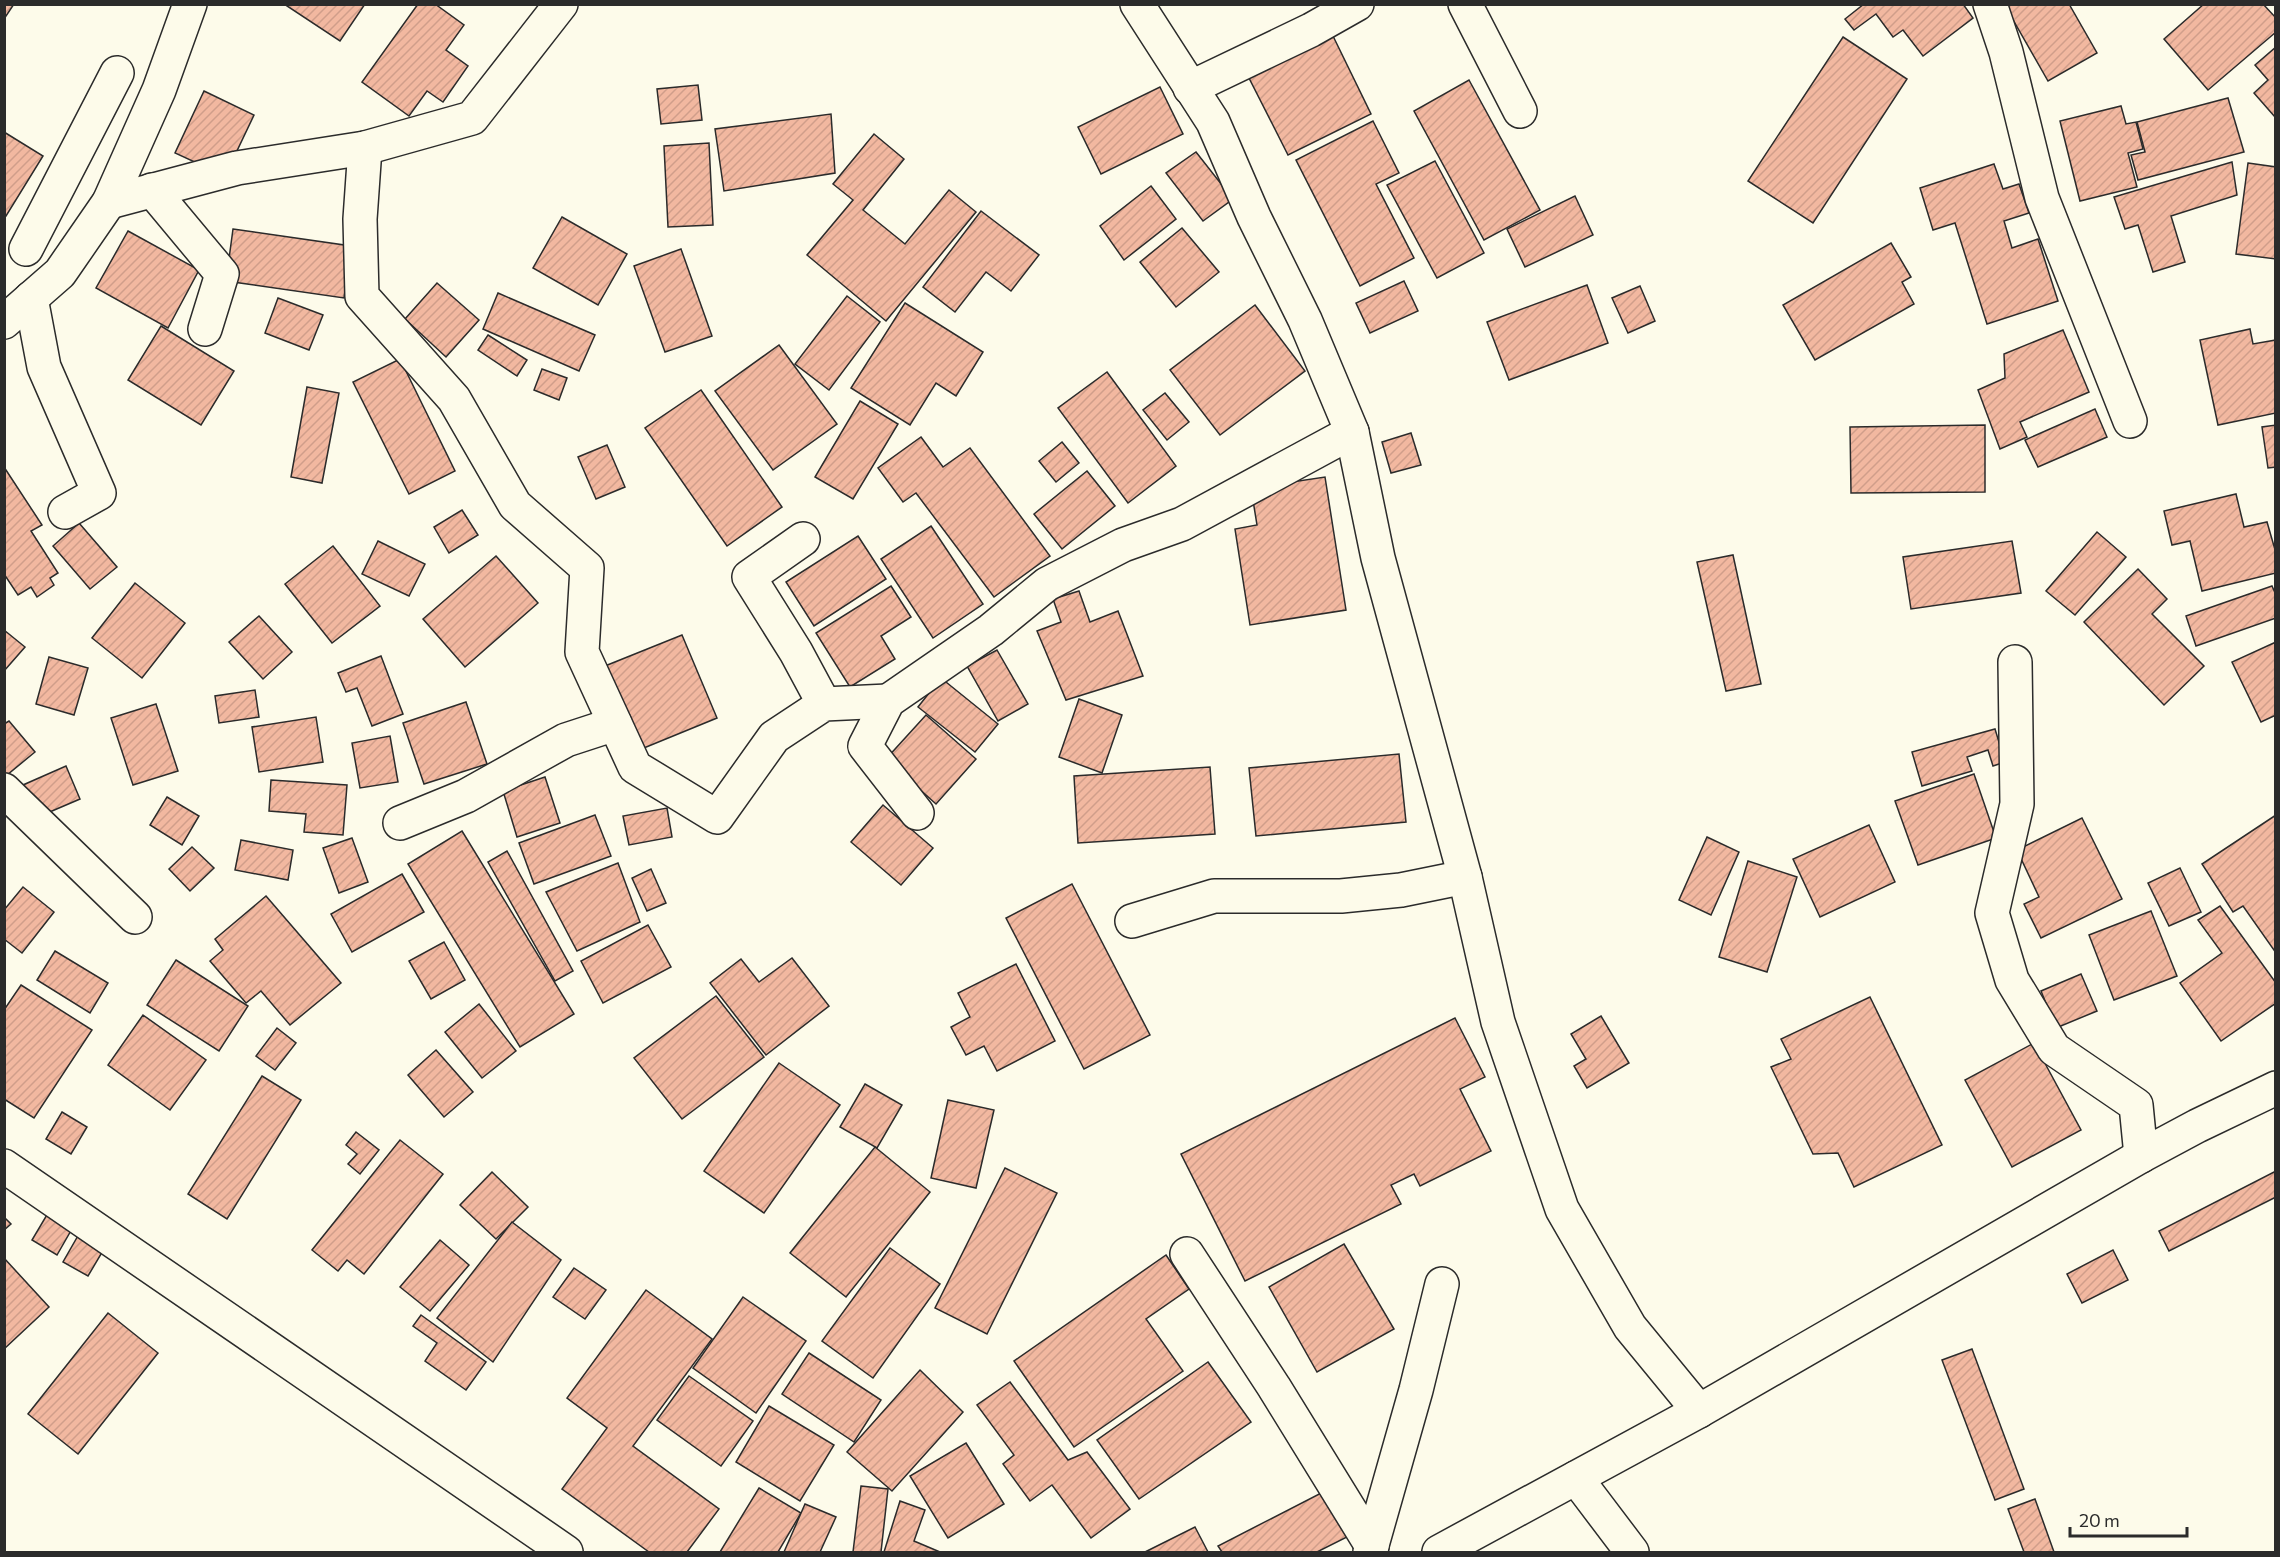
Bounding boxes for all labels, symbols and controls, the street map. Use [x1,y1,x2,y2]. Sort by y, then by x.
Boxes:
scale bar [2070,1500,2187,1538]
text: 20 m [2079,1509,2120,1531]

